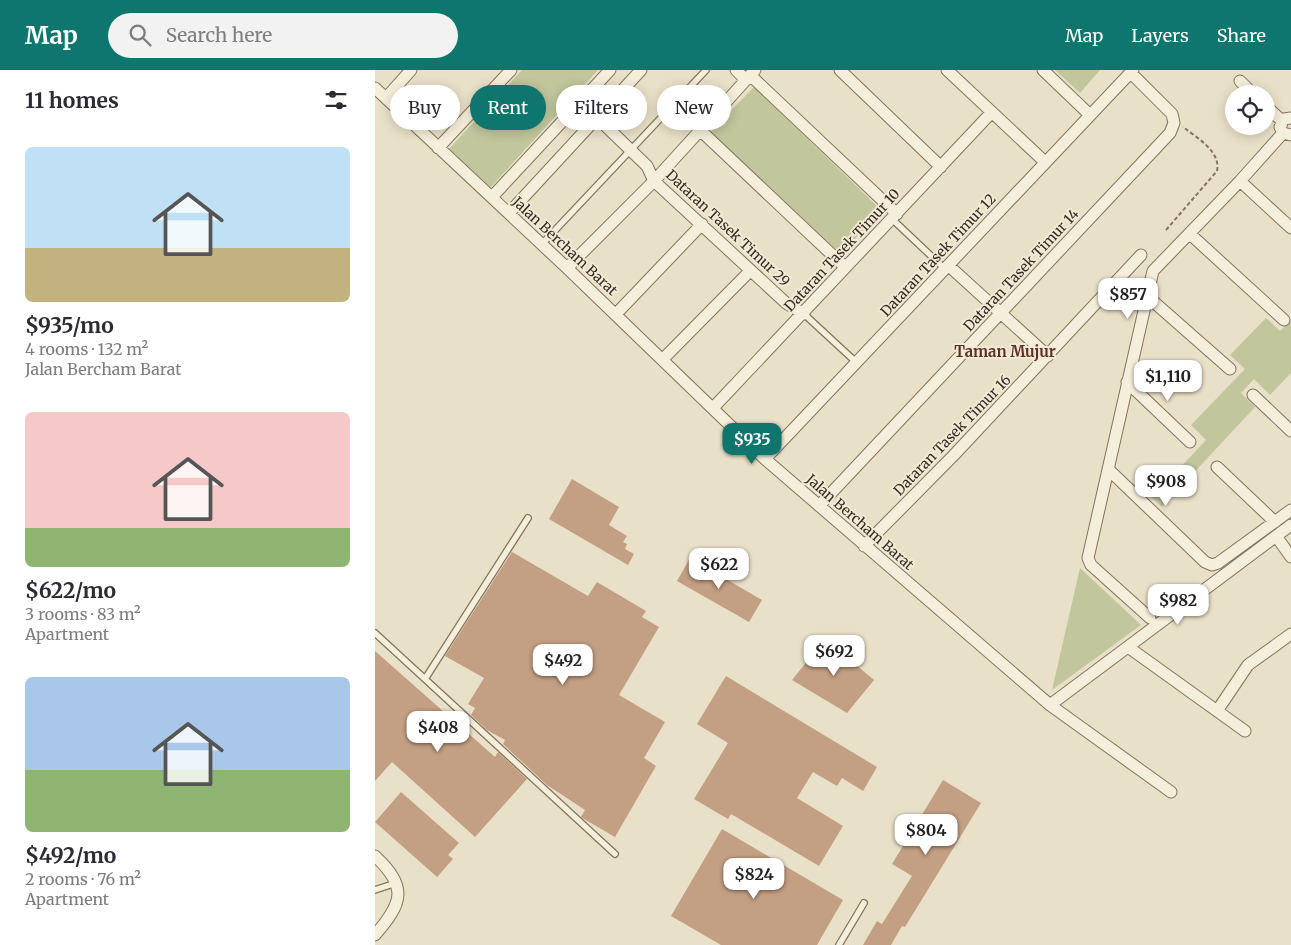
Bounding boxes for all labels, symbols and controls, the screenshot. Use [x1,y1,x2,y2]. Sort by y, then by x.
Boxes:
search box [108,13,458,58]
text: Map [25,20,78,51]
icon: search [126,21,154,49]
text: Search here [166,23,272,47]
text: Map [1065,24,1103,47]
text: Layers [1131,24,1189,47]
text: Share [1217,24,1266,47]
chip: Buy [390,85,460,130]
chip: Rent [470,85,546,130]
chip: Filters [556,85,647,130]
chip: New [657,85,731,130]
map controls [1225,85,1275,135]
button: locate [1225,85,1275,135]
icon: filters [322,86,350,114]
text: 11 homes [25,87,119,114]
street label: Dataran Tasek Timur 29 [662,166,794,290]
icon: home [143,179,233,269]
street label: Dataran Tasek Timur 10 [780,185,904,315]
street label: Dataran Tasek Timur 12 [876,190,1000,320]
street label: Jalan Bercham Barat [508,192,622,300]
street label: Dataran Tasek Timur 14 [960,205,1083,335]
pin: $857 [1098,278,1158,320]
text: $857 [1109,284,1147,304]
text: $935/mo [25,312,114,339]
text: 4 rooms · 132 m² [25,339,148,359]
district label: Taman Mujur [954,342,1056,361]
text: Jalan Bercham Barat [25,359,181,379]
pin: $1,110 [1127,360,1209,402]
text: $1,110 [1145,366,1191,386]
street label: Dataran Tasek Timur 16 [890,371,1014,499]
pin: $935 [722,422,782,465]
text: $935 [733,429,771,449]
icon: home [143,444,233,534]
pin: $908 [1136,464,1196,507]
street label: Jalan Bercham Barat [802,470,918,574]
text: $908 [1146,471,1186,491]
pin: $622 [689,548,749,590]
text: $622 [700,554,738,574]
text: $622/mo [25,577,116,604]
pin: $982 [1148,584,1208,626]
text: $982 [1159,590,1197,610]
text: 3 rooms · 83 m² [25,604,141,624]
text: Apartment [25,624,109,644]
pin: $692 [804,634,864,677]
text: $692 [815,641,853,661]
pin: $492 [533,644,593,686]
text: $492 [544,650,582,670]
icon: home [143,709,233,799]
pin: $408 [408,710,468,753]
text: $408 [418,717,458,737]
pin: $804 [896,814,956,856]
text: $804 [906,820,946,840]
text: $492/mo [25,842,116,869]
pin: $824 [724,858,784,900]
text: $824 [734,864,774,884]
text: 2 rooms · 76 m² [25,869,141,889]
text: Apartment [25,889,109,909]

